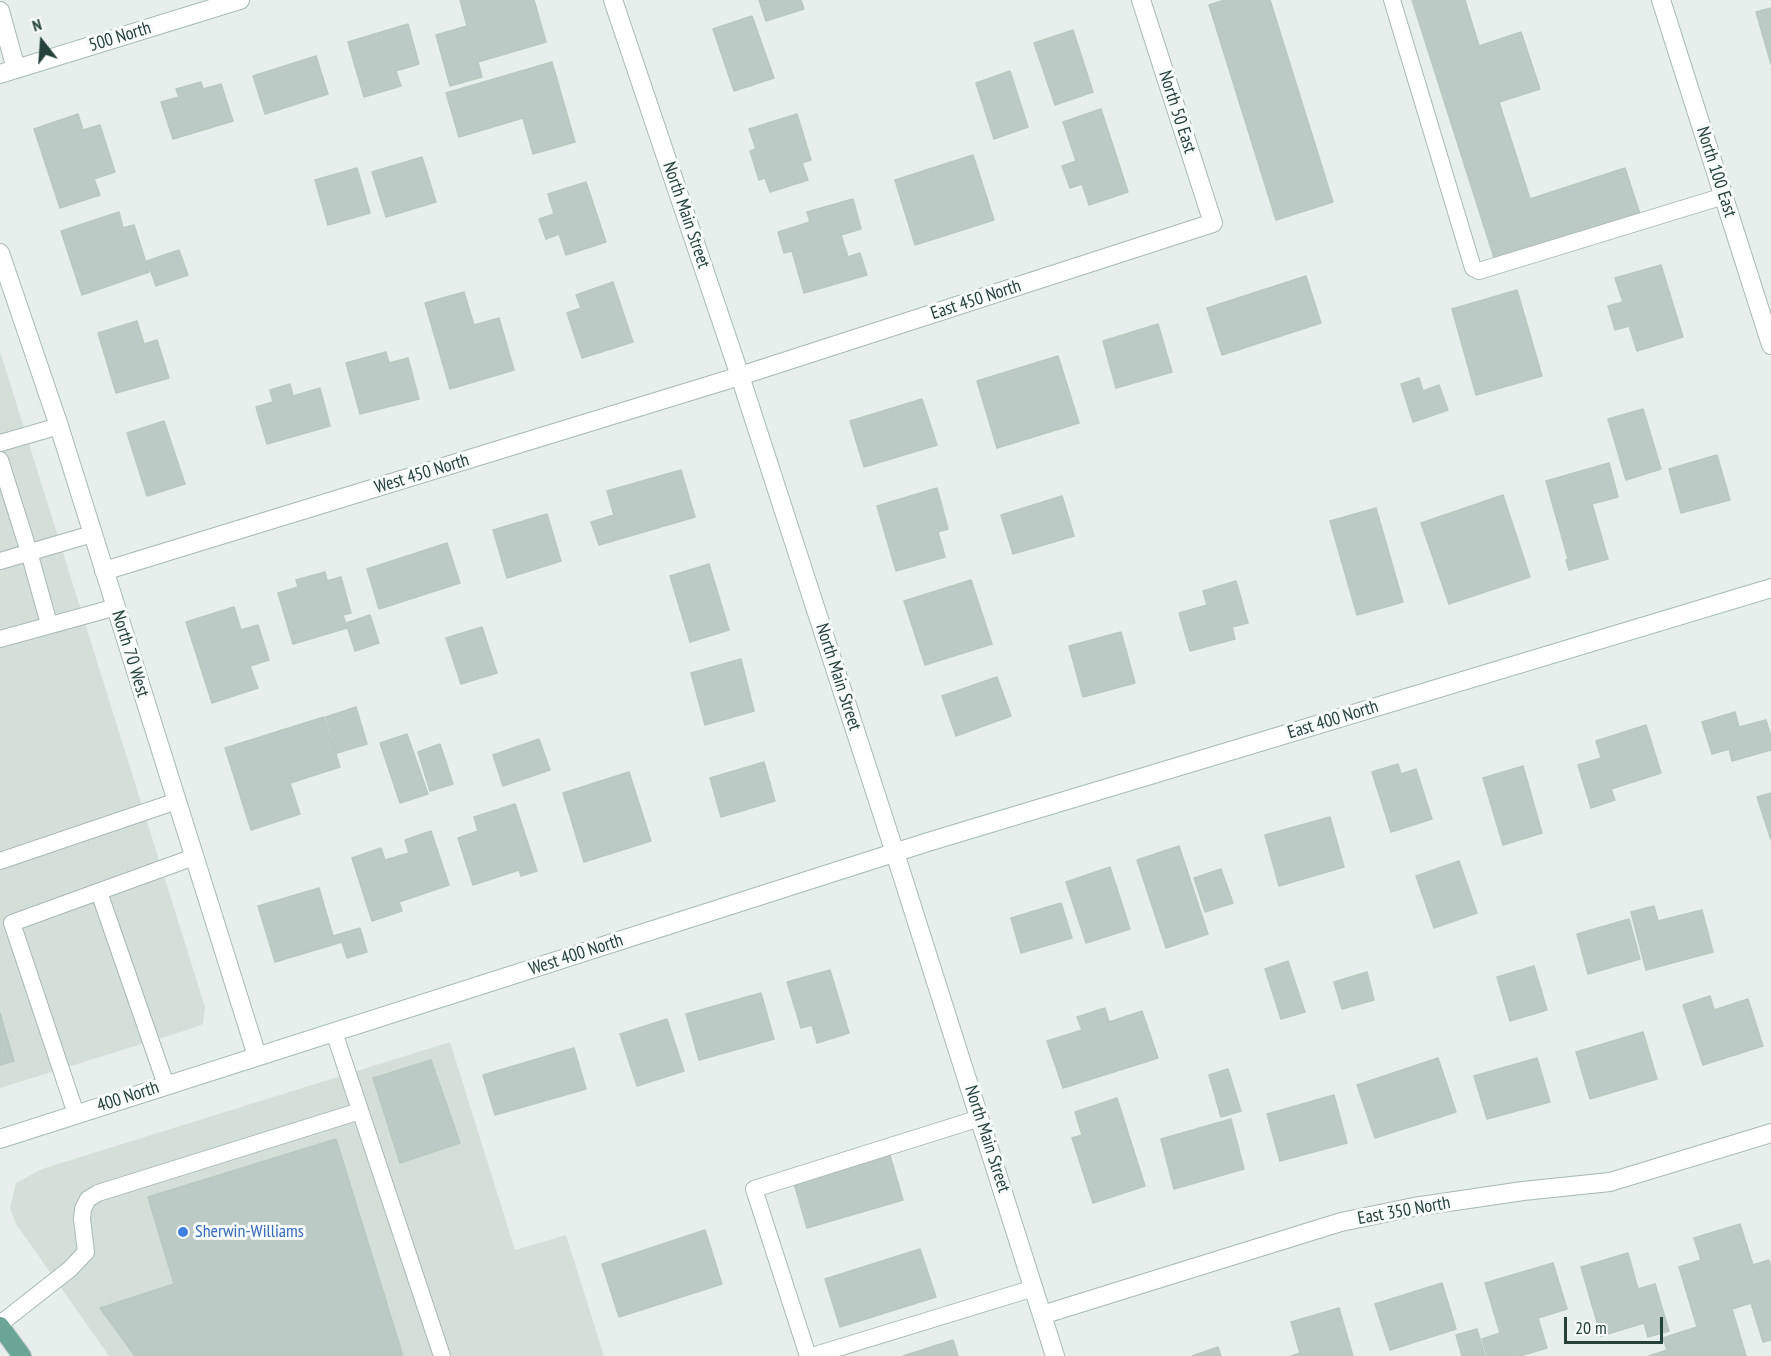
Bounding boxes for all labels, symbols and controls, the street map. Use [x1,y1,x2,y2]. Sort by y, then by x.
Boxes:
north arrow [12,12,72,72]
text: N [30,14,44,36]
street label: 500 North [86,17,154,57]
street label: North 50 East [1154,68,1200,156]
street label: North 100 East [1691,124,1741,220]
street label: North Main Street [658,159,714,271]
street label: East 450 North [928,275,1024,325]
street label: West 450 North [372,449,472,499]
street label: North 70 West [107,608,153,700]
street label: North Main Street [811,621,865,733]
street label: East 400 North [1285,696,1381,744]
street label: West 400 North [526,930,626,980]
street label: 400 North [94,1077,162,1117]
street label: North Main Street [960,1083,1014,1195]
street label: East 350 North [1356,1192,1452,1230]
place label: Sherwin-Williams [195,1221,304,1243]
marker: Sherwin-Williams [176,1225,190,1239]
scale bar [1567,1305,1666,1343]
text: 20 m [1575,1316,1607,1339]

